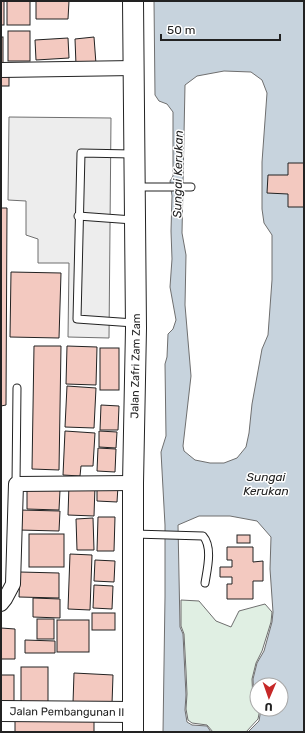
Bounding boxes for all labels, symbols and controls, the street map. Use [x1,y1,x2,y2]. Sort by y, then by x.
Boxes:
scale bar [161,16,280,42]
text: 50 m [167,23,195,37]
water label: Sungai Kerukan [170,130,186,218]
street label: Jalan Zafri Zam Zam [128,313,143,419]
water label: Sungai Kerukan [243,470,289,498]
north arrow [249,677,289,717]
text: U [264,700,273,713]
street label: Jalan Pembangunan II [10,705,124,718]

